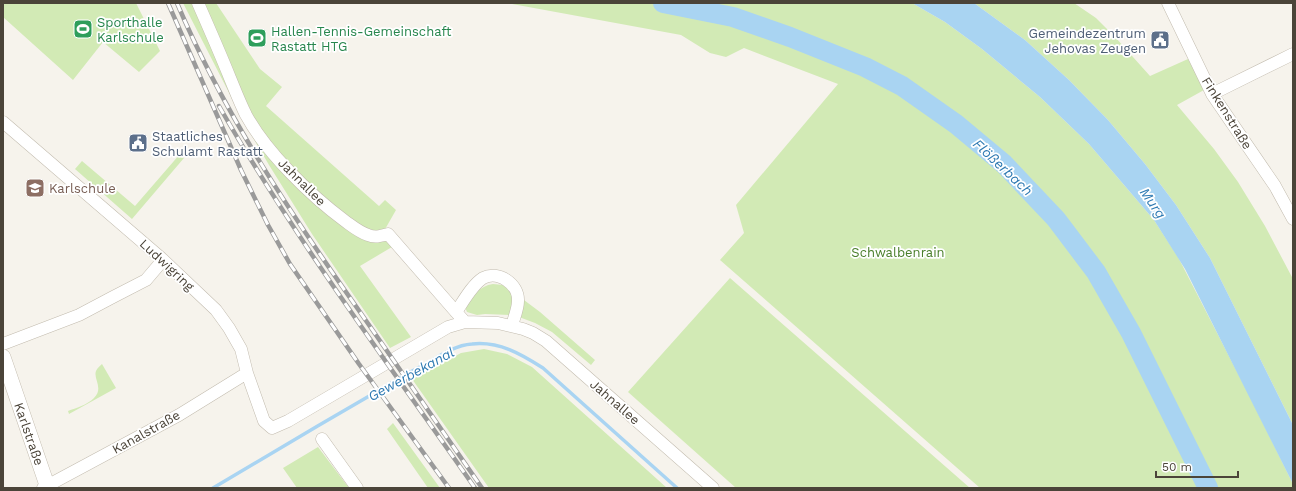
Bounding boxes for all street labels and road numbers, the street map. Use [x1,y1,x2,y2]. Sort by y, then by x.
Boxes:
street label: Finkenstraße [1199,74,1255,152]
street label: Jahnallee [275,155,329,209]
street label: Ludwigring [137,236,197,294]
street label: Jahnallee [587,376,643,428]
street label: Karlstraße [11,401,47,467]
street label: Kanalstraße [109,407,183,457]

